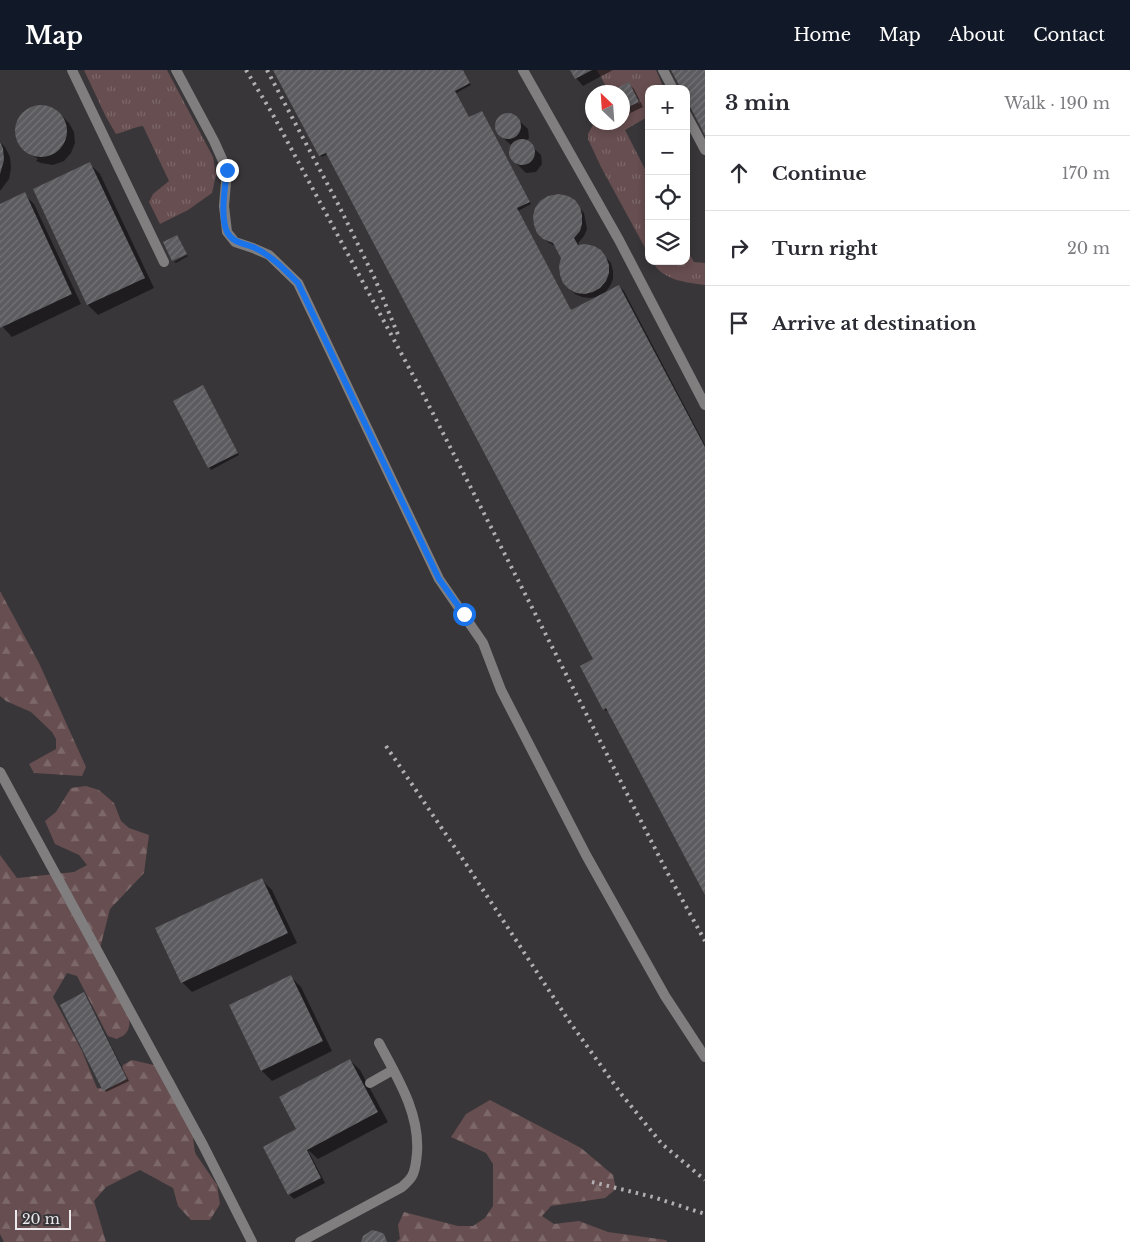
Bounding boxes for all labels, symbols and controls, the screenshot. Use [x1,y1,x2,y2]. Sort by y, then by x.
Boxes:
text: Map [25,21,83,50]
text: Home [793,24,851,46]
text: Map [879,24,921,46]
text: About [949,24,1005,46]
text: Contact [1033,24,1105,46]
north arrow [585,85,630,130]
map controls [645,85,690,265]
button: + [645,85,690,130]
text: 3 min [725,90,790,116]
text: Walk · 190 m [1005,93,1110,113]
button: − [645,130,690,175]
route end [216,159,239,182]
icon: ahead [725,159,753,187]
text: Continue [772,162,867,185]
text: 170 m [1062,163,1110,183]
button: locate [645,175,690,220]
button: layers [645,220,690,265]
icon: right [725,234,753,262]
text: Turn right [772,237,878,260]
text: 20 m [1067,238,1110,258]
icon: arrive [725,309,753,337]
text: Arrive at destination [772,312,976,335]
route start [453,603,476,626]
scale bar [15,1207,71,1230]
text: 20 m [22,1210,60,1228]

